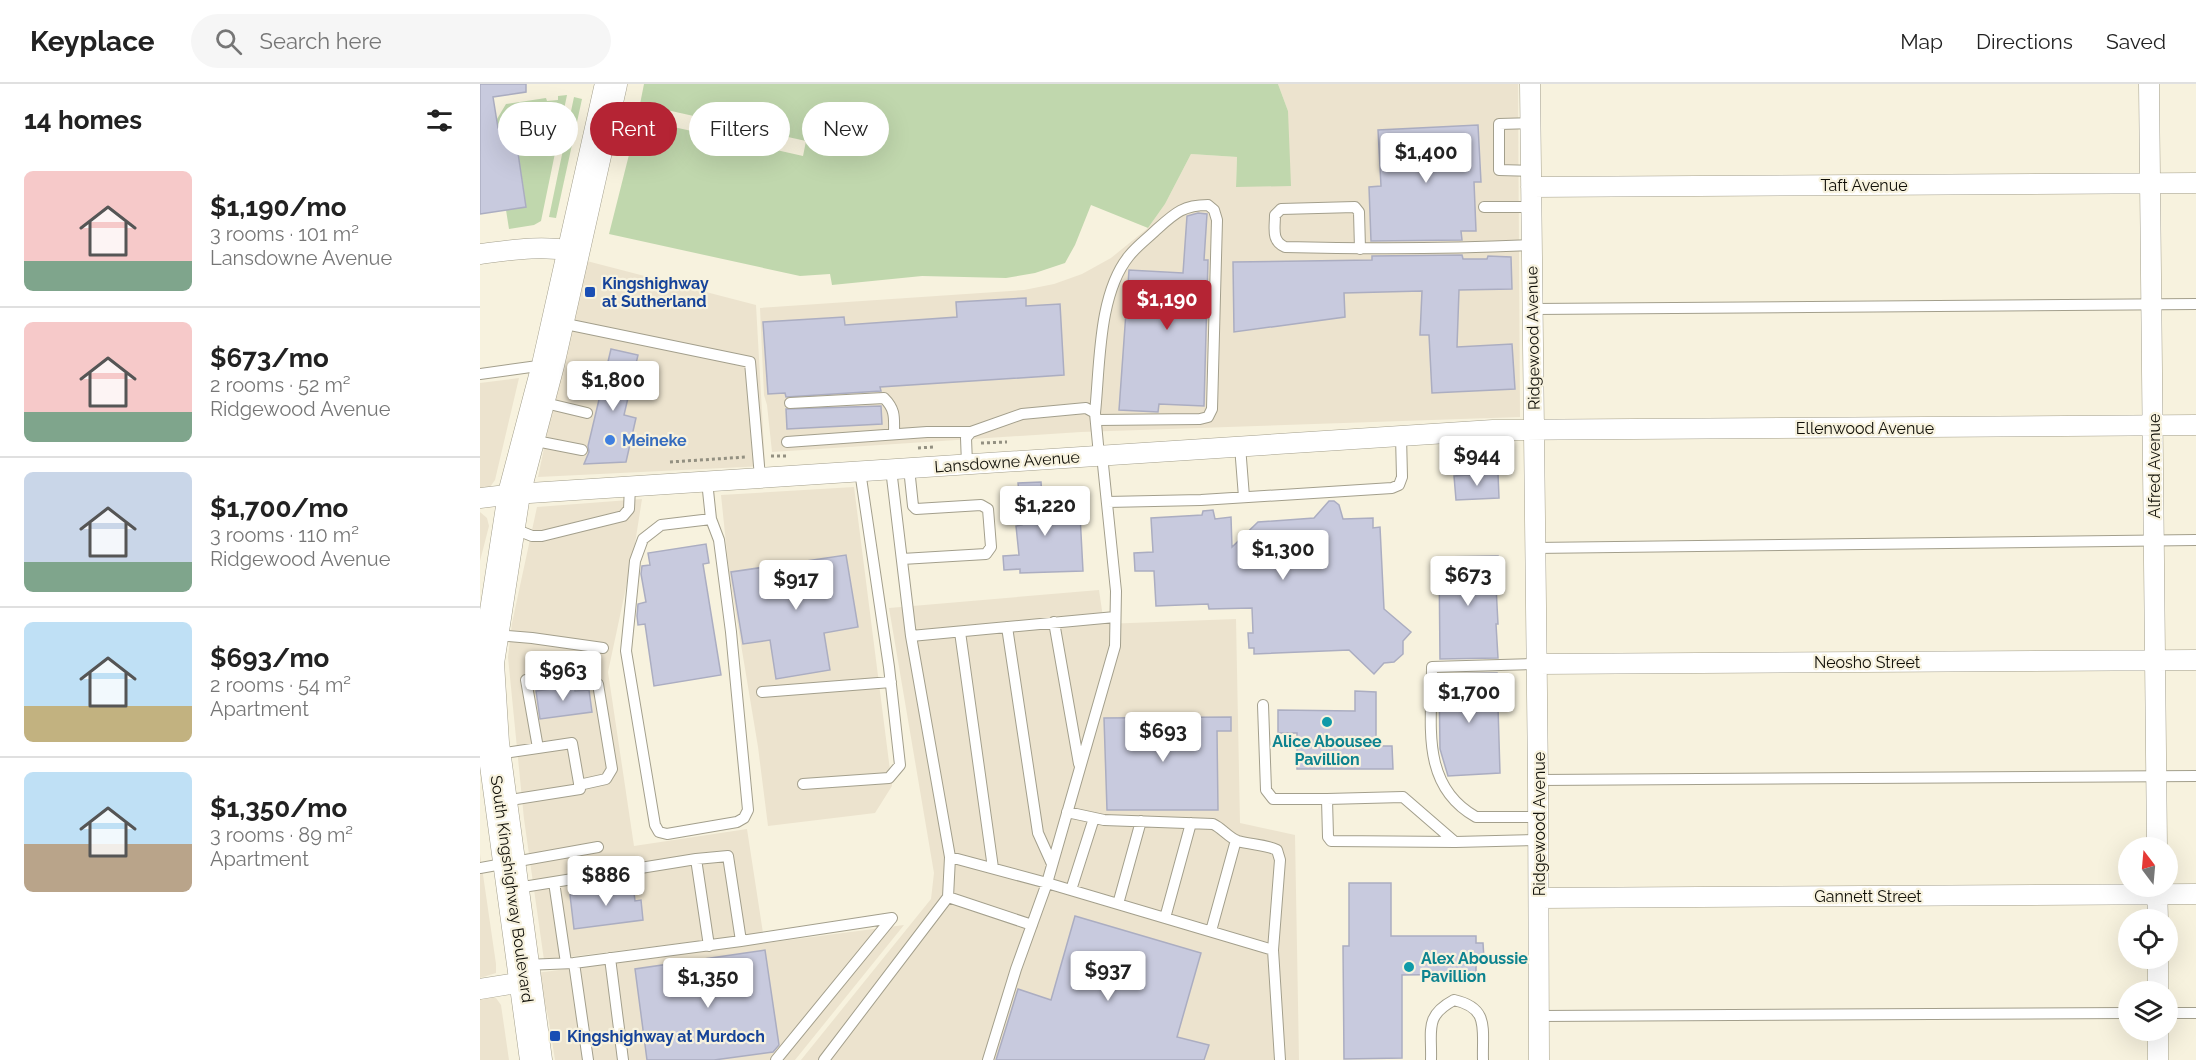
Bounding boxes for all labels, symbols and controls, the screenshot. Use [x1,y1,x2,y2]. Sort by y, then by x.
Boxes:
search box [191,14,611,68]
text: Keyplace [30,25,155,58]
icon: search [212,25,245,58]
text: Search here [260,28,382,54]
text: Map [1900,29,1943,54]
text: Directions [1976,29,2073,54]
text: Saved [2106,29,2166,54]
chip: Buy [498,102,578,156]
chip: Rent [590,102,677,156]
chip: Filters [689,102,790,156]
chip: New [802,102,889,156]
icon: filters [423,104,456,137]
text: 14 homes [24,105,142,135]
pin: $1,400 [1377,133,1475,184]
text: $1,400 [1394,140,1458,164]
street label: Taft Avenue [1820,176,1908,195]
text: $1,190/mo [210,192,346,222]
icon: home [72,195,144,267]
text: 3 rooms · 101 m² [210,222,359,246]
text: Lansdowne Avenue [210,246,392,270]
street label: Ridgewood Avenue [1522,266,1544,410]
place label: Kingshighway at Sutherland [602,274,709,311]
pin: $1,190 [1118,280,1216,331]
marker: Kingshighway at Sutherland [583,285,597,299]
text: $1,190 [1136,287,1198,311]
text: $673/mo [210,343,329,373]
icon: home [72,346,144,418]
pin: $1,800 [564,361,662,412]
text: $1,800 [581,368,645,392]
text: 2 rooms · 52 m² [210,373,351,397]
text: Ridgewood Avenue [210,397,390,421]
street label: Alfred Avenue [2145,414,2164,518]
street label: Ellenwood Avenue [1796,419,1934,438]
place label: Meineke [622,431,687,450]
marker: Meineke [603,433,617,447]
pin: $944 [1441,436,1513,487]
text: $944 [1453,443,1501,467]
street label: Lansdowne Avenue [934,447,1080,477]
pin: $1,220 [996,486,1094,537]
text: $1,700/mo [210,493,348,523]
text: $1,220 [1014,493,1076,517]
icon: home [72,496,144,568]
text: 3 rooms · 110 m² [210,523,359,547]
pin: $1,300 [1234,530,1332,581]
text: $1,300 [1252,537,1314,561]
text: Ridgewood Avenue [210,547,390,571]
pin: $673 [1432,556,1504,607]
pin: $917 [760,560,832,611]
text: $673 [1444,563,1492,587]
text: $917 [773,567,819,591]
text: $693/mo [210,643,329,673]
icon: home [72,646,144,718]
pin: $963 [527,651,599,702]
street label: Neosho Street [1814,653,1921,672]
text: $963 [539,658,587,682]
text: 2 rooms · 54 m² [210,673,351,697]
pin: $1,700 [1420,673,1518,724]
text: $1,700 [1438,680,1500,704]
text: Apartment [210,697,309,721]
pin: $693 [1127,712,1199,763]
marker: Alice Abousee Pavillion [1320,715,1334,729]
text: $693 [1139,719,1187,743]
place label: Alice Abousee Pavillion [1272,732,1382,769]
street label: Ridgewood Avenue [1530,752,1549,896]
street label: South Kingshighway Boulevard [487,774,537,1004]
text: $1,350/mo [210,793,347,823]
icon: home [72,796,144,868]
text: 3 rooms · 89 m² [210,823,353,847]
north arrow [2118,837,2178,897]
map controls [2118,837,2178,1041]
text: Apartment [210,847,309,871]
pin: $886 [570,856,642,907]
text: $886 [582,863,630,887]
street label: Gannett Street [1814,887,1922,906]
button: locate [2118,909,2178,969]
place label: Alex Aboussie Pavillion [1421,949,1528,986]
pin: $937 [1072,951,1144,1002]
pin: $1,350 [659,958,757,1009]
text: $937 [1085,958,1131,982]
marker: Alex Aboussie Pavillion [1402,960,1416,974]
text: $1,350 [677,965,739,989]
button: layers [2118,981,2178,1041]
place label: Kingshighway at Murdoch [567,1027,765,1046]
marker: Kingshighway at Murdoch [548,1029,562,1043]

